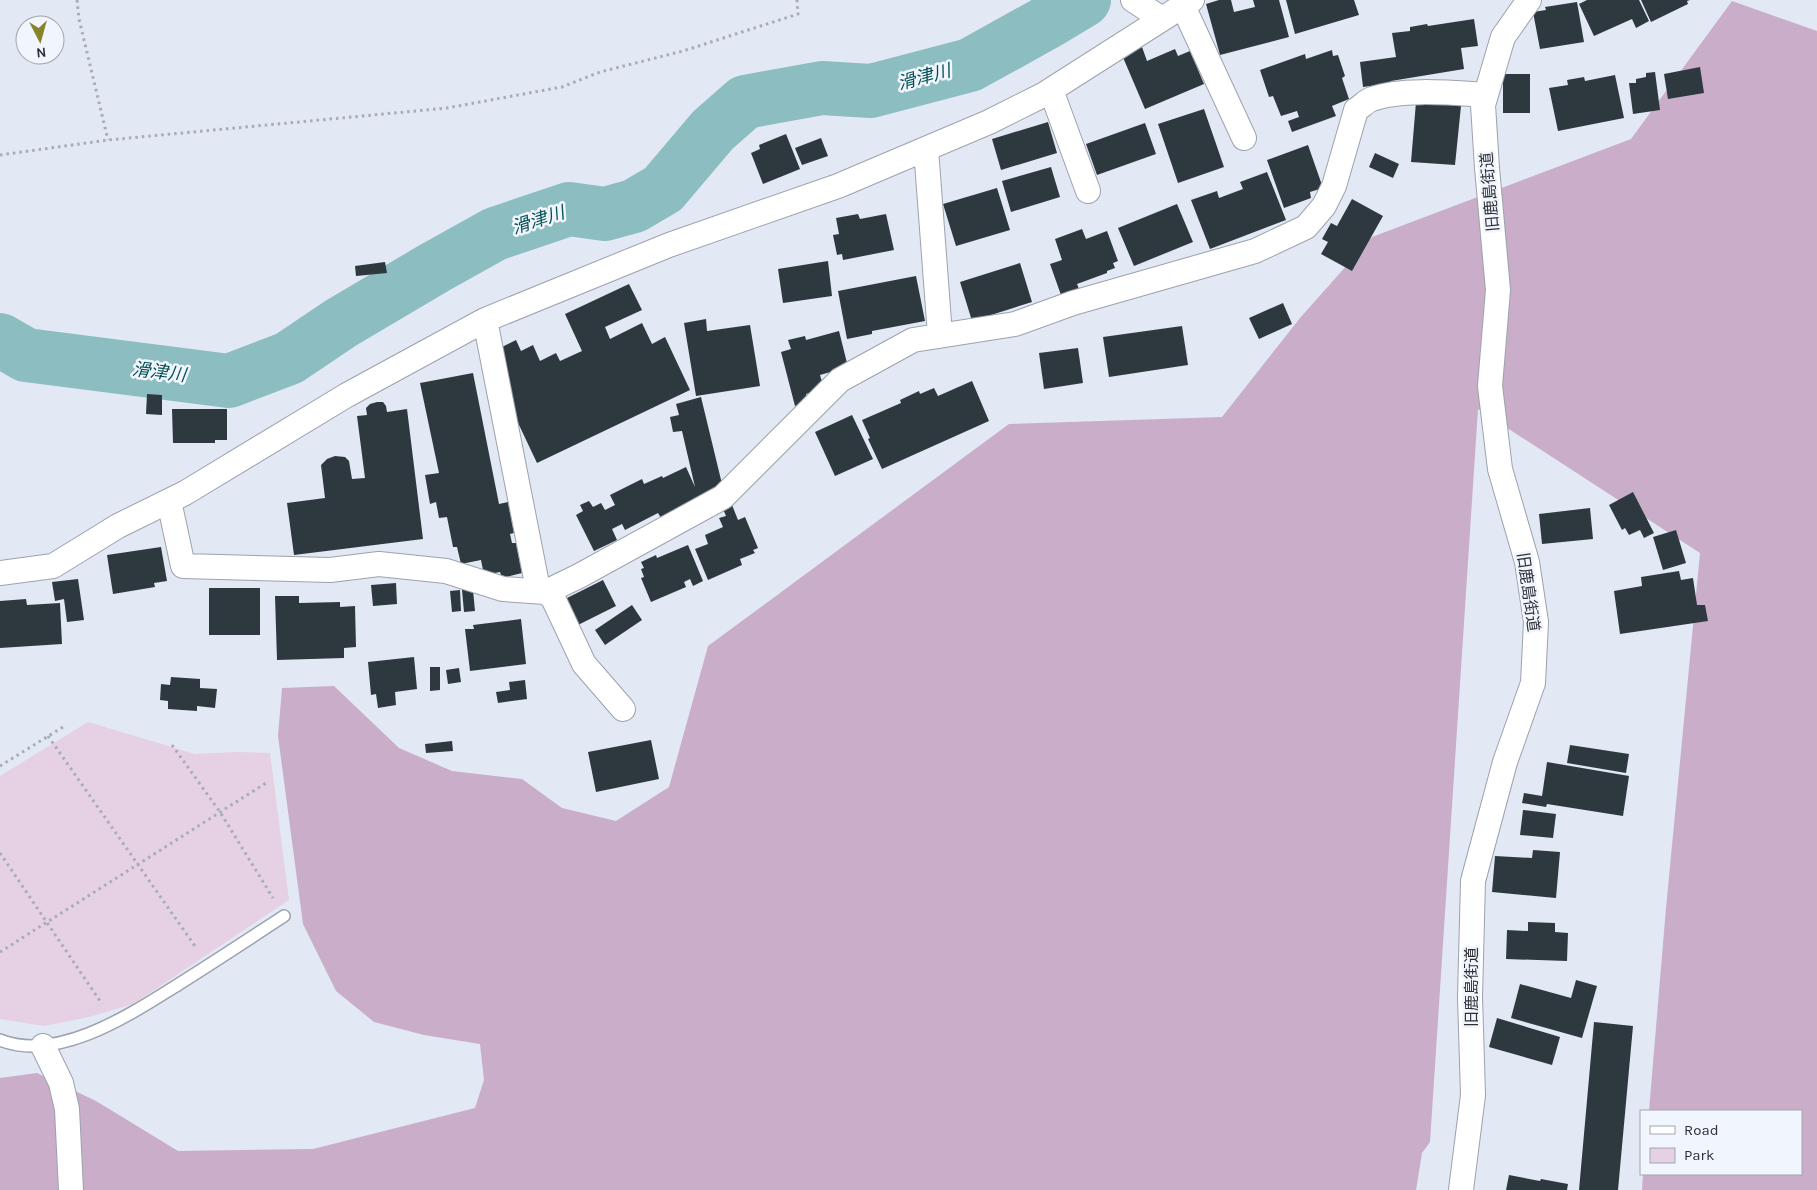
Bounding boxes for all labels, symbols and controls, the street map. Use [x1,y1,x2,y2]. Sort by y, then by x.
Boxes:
north arrow [15,15,65,65]
text: N [35,43,47,61]
water label: 滑津川 [895,59,955,95]
street label: 旧鹿島街道 [1477,151,1502,233]
water label: 滑津川 [509,201,569,239]
water label: 滑津川 [131,358,189,386]
street label: 旧鹿島街道 [1514,551,1543,633]
street label: 旧鹿島街道 [1462,947,1481,1027]
legend [1640,1110,1802,1175]
text: Road [1684,1121,1719,1139]
text: Park [1684,1146,1714,1164]

